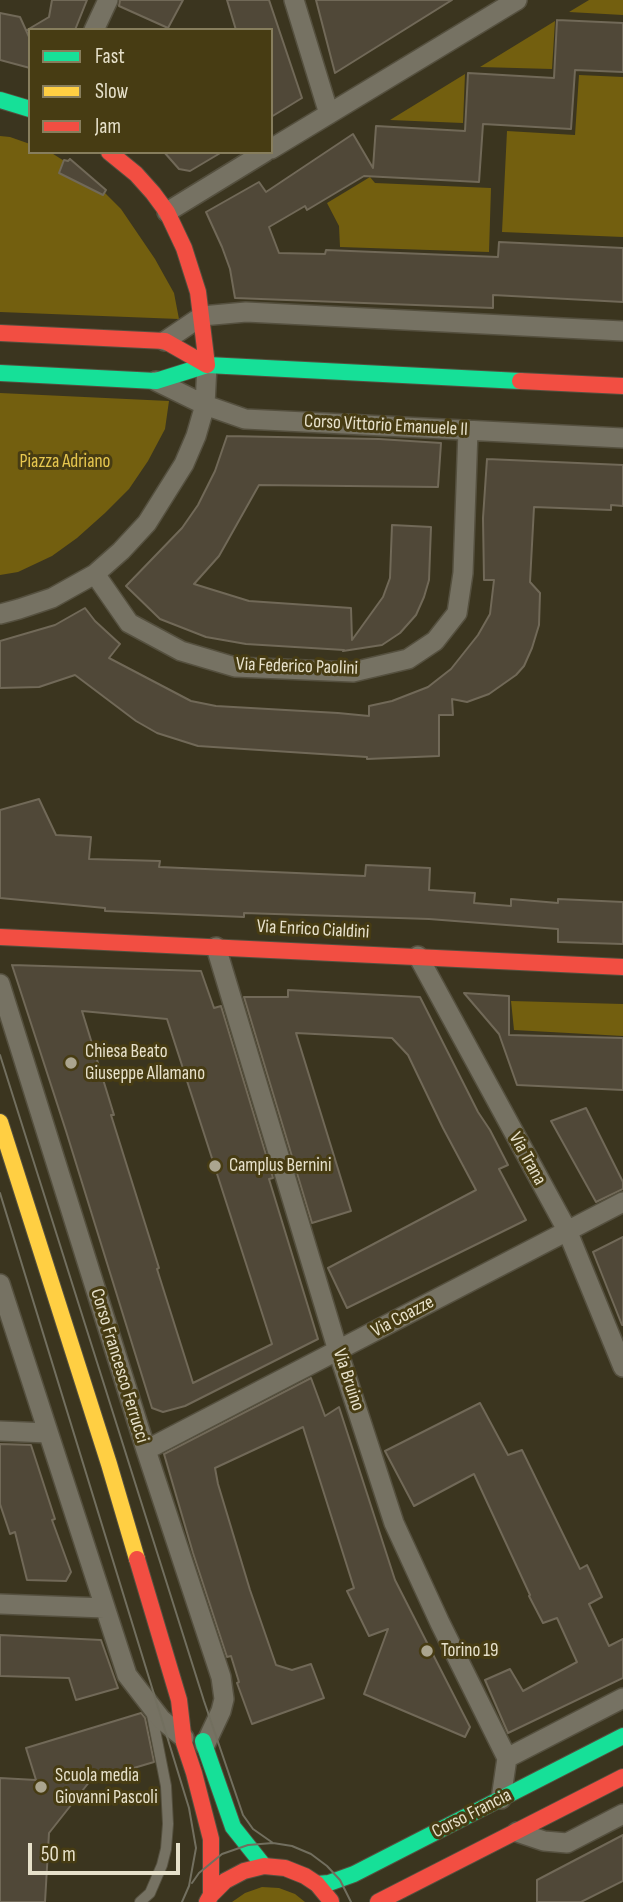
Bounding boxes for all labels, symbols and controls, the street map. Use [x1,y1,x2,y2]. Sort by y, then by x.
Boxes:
legend [28,28,273,154]
text: Fast [95,44,125,69]
text: Slow [95,79,128,104]
text: Jam [95,114,121,139]
street label: Corso Vittorio Emanuele II [304,410,468,442]
park label: Piazza Adriano [20,451,110,473]
street label: Via Federico Paolini [236,653,358,681]
street label: Via Enrico Cialdini [256,916,370,944]
place label: Chiesa Beato Giuseppe Allamano [85,1041,205,1085]
marker: Chiesa Beato Giuseppe Allamano [63,1055,79,1071]
street label: Via Trana [503,1129,551,1189]
place label: Camplus Bernini [229,1155,331,1177]
marker: Camplus Bernini [207,1158,223,1174]
street label: Corso Francesco Ferrucci [85,1286,153,1446]
street label: Via Coazze [368,1291,438,1343]
street label: Via Bruino [327,1346,369,1414]
place label: Torino 19 [441,1640,498,1662]
marker: Torino 19 [419,1643,435,1659]
place label: Scuola media Giovanni Pascoli [55,1765,158,1809]
marker: Scuola media Giovanni Pascoli [33,1779,49,1795]
street label: Corso Francia [428,1784,516,1844]
scale bar [32,1828,184,1872]
text: 50 m [41,1842,76,1867]

